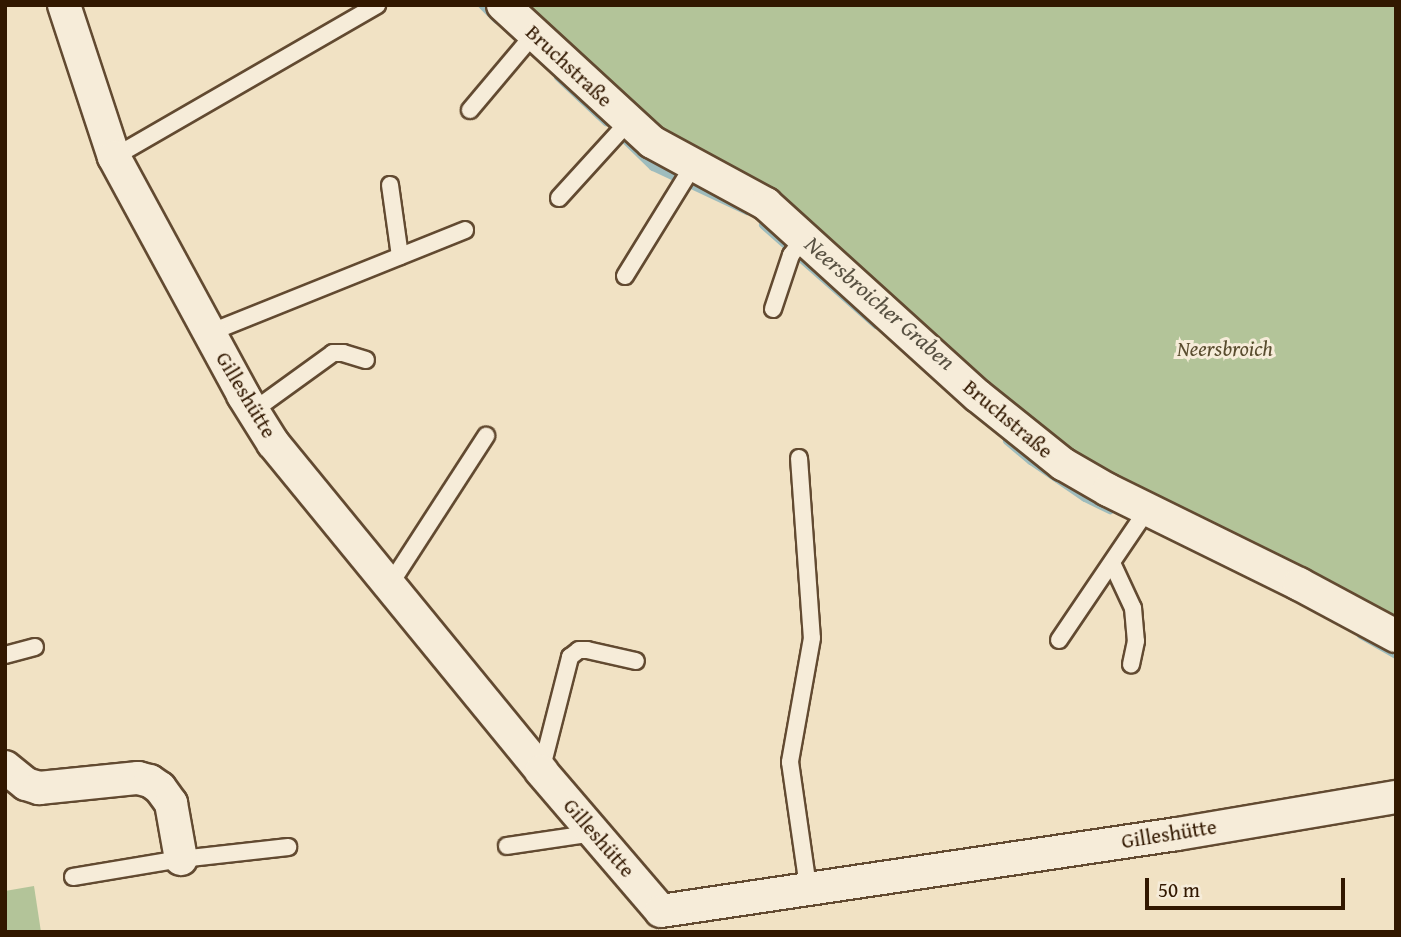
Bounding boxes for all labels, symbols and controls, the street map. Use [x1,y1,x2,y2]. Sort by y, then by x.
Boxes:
street label: Bruchstraße [521,20,617,112]
water label: Neersbroicher Graben [799,230,961,376]
park label: Neersbroich [1177,336,1273,362]
street label: Gilleshütte [210,347,282,443]
street label: Bruchstraße [958,374,1058,464]
street label: Gilleshütte [558,793,640,883]
street label: Gilleshütte [1120,814,1218,854]
scale bar [1149,864,1348,908]
text: 50 m [1158,874,1200,905]

